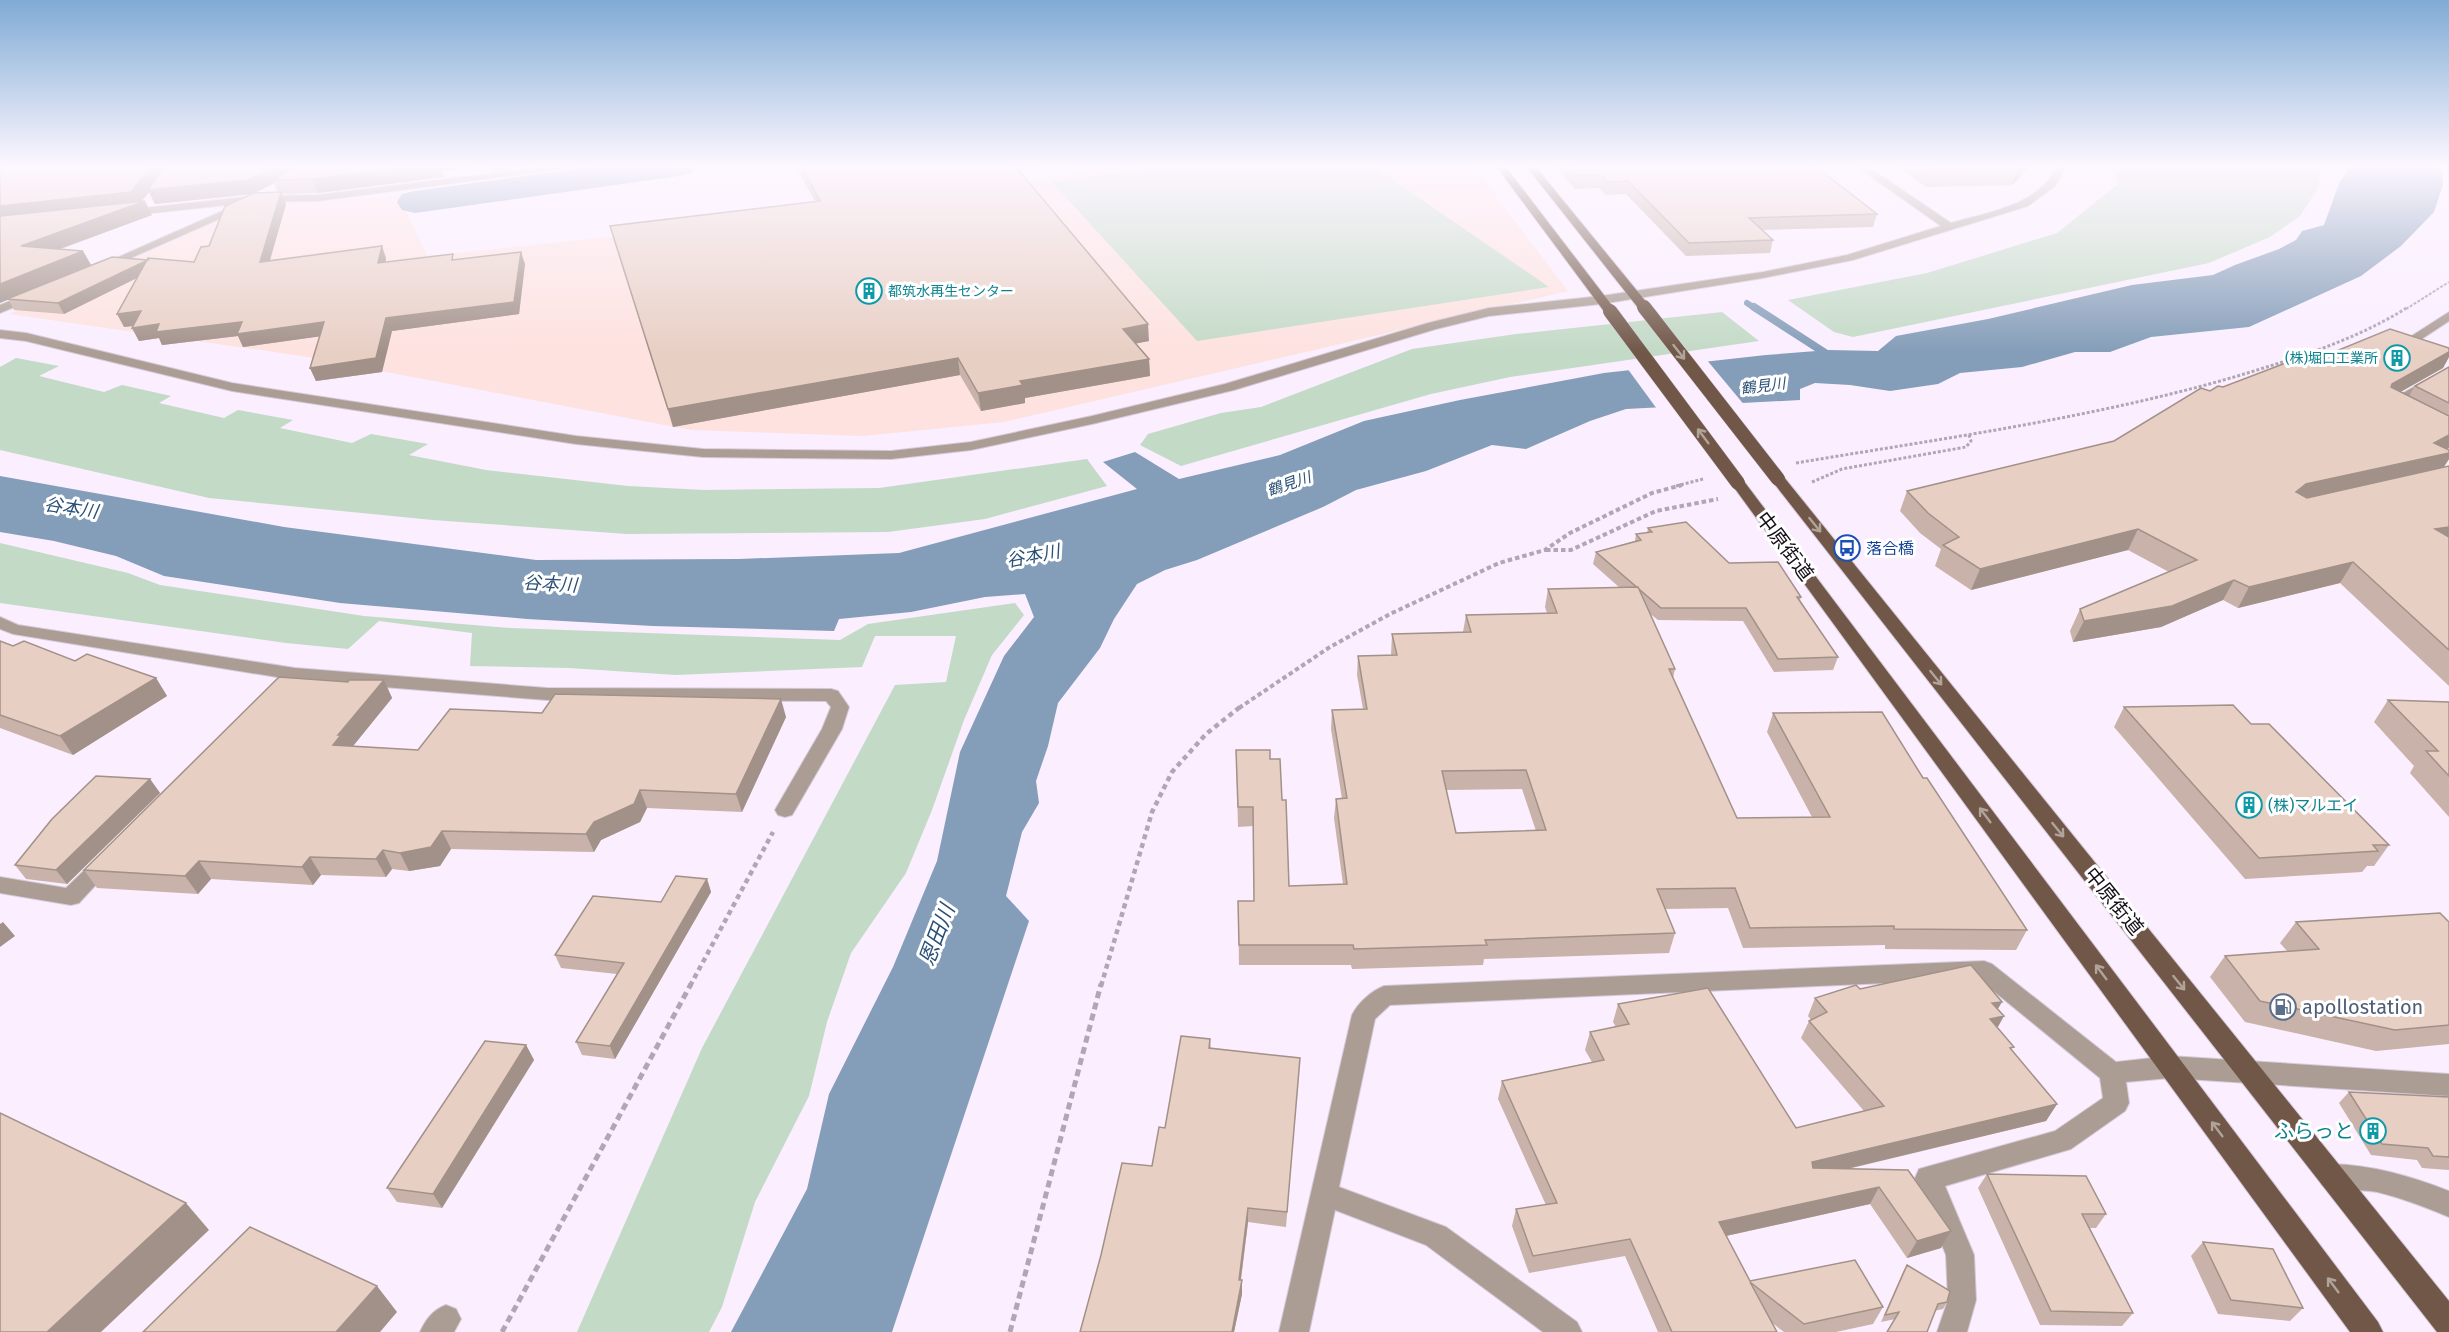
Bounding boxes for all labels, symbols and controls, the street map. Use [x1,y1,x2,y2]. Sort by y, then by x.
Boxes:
building icon: 都筑水再生センター [854,276,884,306]
place label: 都筑水再生センター [888,283,1014,300]
building icon: (株)堀口工業所 [2382,343,2412,373]
one-way arrow [1673,344,1686,360]
place label: (株)堀口工業所 [2285,350,2378,367]
water label: 鶴見川 [1740,374,1788,398]
one-way arrow [1697,428,1710,444]
water label: 鶴見川 [1265,468,1315,500]
water label: 谷本川 [43,493,101,523]
street label: 中原街道 [1751,507,1819,585]
one-way arrow [1808,517,1821,533]
bus stop icon: 落合橋 [1832,533,1862,563]
place label: 落合橋 [1866,539,1914,558]
water label: 谷本川 [1004,540,1064,572]
water label: 谷本川 [522,572,580,597]
one-way arrow [1930,669,1943,685]
building icon: (株)マルエイ [2234,790,2264,820]
place label: (株)マルエイ [2268,796,2358,815]
one-way arrow [1978,808,1991,824]
one-way arrow [2051,822,2064,838]
street label: 中原街道 [2080,862,2148,940]
water label: 恩田川 [914,899,961,969]
one-way arrow [2094,965,2107,981]
one-way arrow [2172,974,2185,990]
fuel station icon: apollostation [2268,992,2298,1022]
place label: apollostation [2302,995,2423,1019]
building icon: ふらっと [2358,1116,2388,1146]
place label: ふらっと [2274,1119,2354,1143]
one-way arrow [2210,1121,2223,1137]
one-way arrow [2327,1278,2339,1294]

